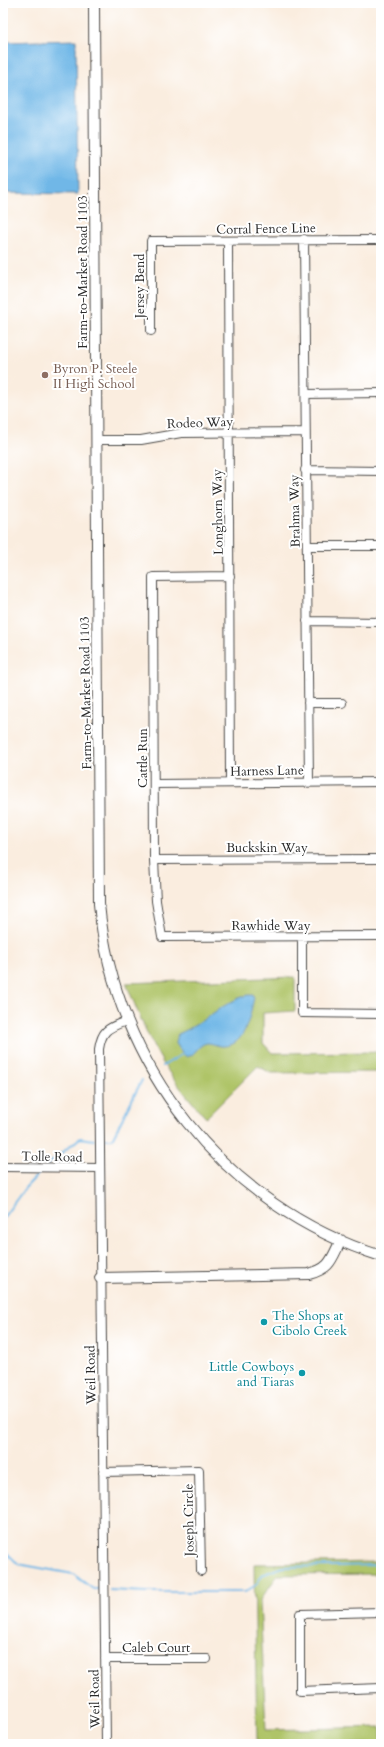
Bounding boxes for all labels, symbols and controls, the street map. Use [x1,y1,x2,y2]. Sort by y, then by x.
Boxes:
street label: Farm-to-Market Road 1103 [74,195,92,349]
street label: Corral Fence Line [216,219,316,239]
street label: Jersey Bend [131,254,149,320]
place label: Byron P. Steele II High School [53,360,138,393]
marker: Byron P. Steele II High School [40,370,50,380]
street label: Rodeo Way [167,413,234,433]
street label: Longhorn Way [208,469,228,555]
street label: Brahma Way [285,474,305,548]
street label: Farm-to-Market Road 1103 [76,616,96,770]
street label: Cattle Run [134,727,152,788]
street label: Harness Lane [230,761,304,781]
street label: Buckskin Way [226,839,308,857]
street label: Rawhide Way [232,917,311,935]
street label: Tolle Road [21,1147,83,1167]
place label: The Shops at Cibolo Creek [272,1307,347,1340]
marker: The Shops at Cibolo Creek [259,1317,269,1327]
street label: Weil Road [81,1345,101,1406]
place label: Little Cowboys and Tiaras [209,1358,294,1391]
marker: Little Cowboys and Tiaras [297,1368,307,1378]
street label: Joseph Circle [179,1483,199,1558]
street label: Caleb Court [122,1639,190,1657]
street label: Weil Road [85,1669,105,1730]

